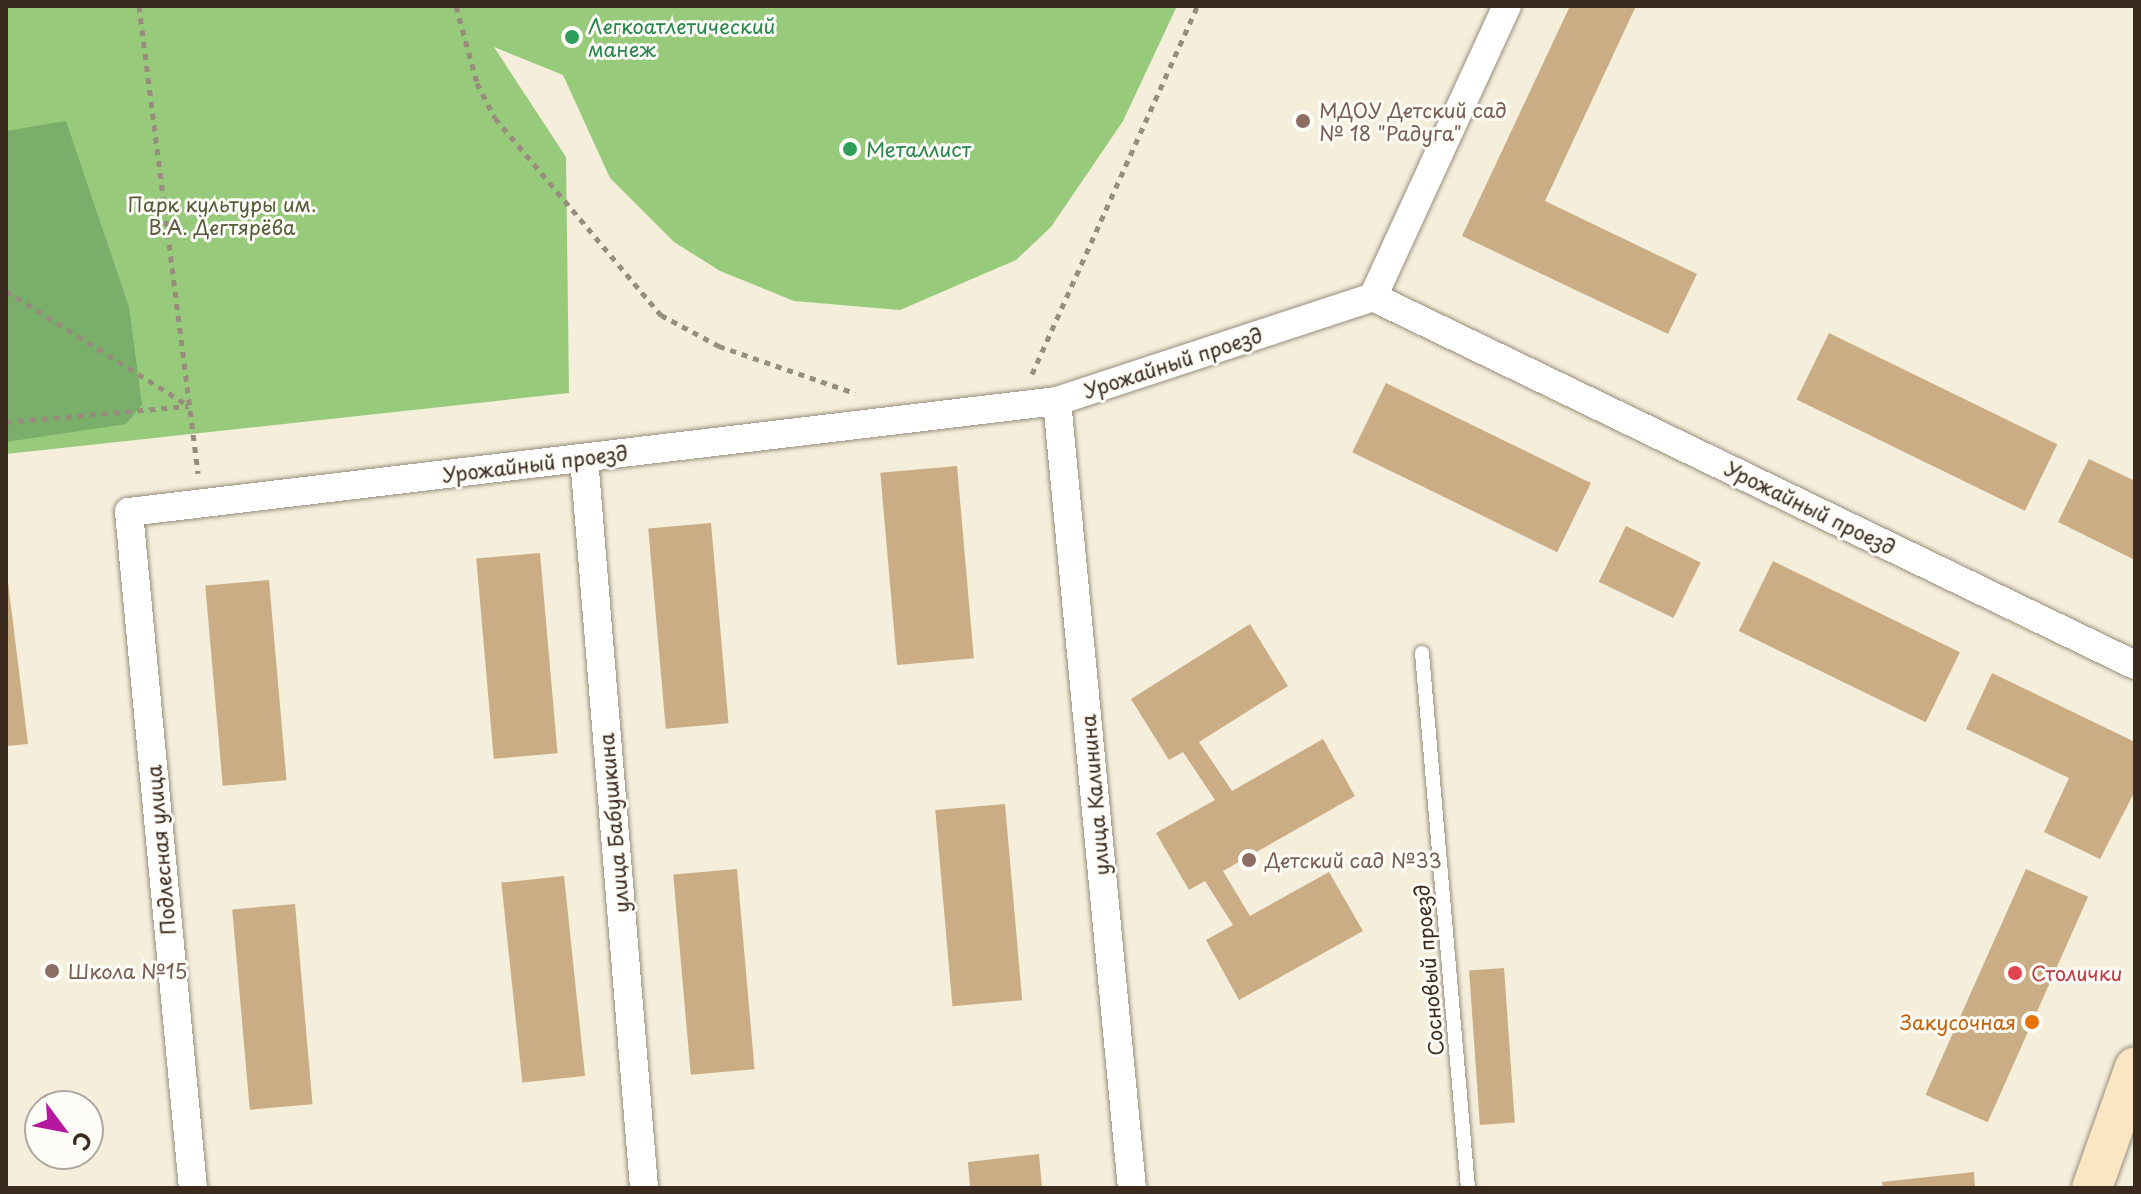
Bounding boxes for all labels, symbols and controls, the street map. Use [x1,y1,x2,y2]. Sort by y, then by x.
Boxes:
place label: Легкоатлетический манеж [588,14,775,61]
marker: Легкоатлетический манеж [563,28,581,46]
place label: МДОУ Детский сад № 18 "Радуга" [1319,98,1510,145]
marker: МДОУ Детский сад № 18 "Радуга" [1294,112,1312,130]
place label: Металлист [866,137,971,161]
marker: Металлист [841,140,859,158]
park label: Парк культуры им. В.А. Дегтярёва [127,193,317,240]
street label: Урожайный проезд [1080,323,1266,403]
street label: Урожайный проезд [441,441,629,487]
street label: Урожайный проезд [1721,456,1899,560]
street label: улица Калинина [1076,713,1114,877]
street label: улица Бабушкина [594,732,634,914]
street label: Подлесная улица [142,763,180,937]
place label: Детский сад №33 [1265,848,1443,872]
marker: Детский сад №33 [1240,851,1258,869]
street label: Сосновый проезд [1410,884,1448,1056]
place label: Школа №15 [68,959,188,983]
place label: Столички [2031,961,2122,985]
marker: Школа №15 [43,962,61,980]
marker: Столички [2006,964,2024,982]
place label: Закусочная [1900,1010,2016,1034]
marker: Закусочная [2023,1013,2041,1031]
north arrow [24,1090,104,1170]
text: С [65,1126,101,1158]

